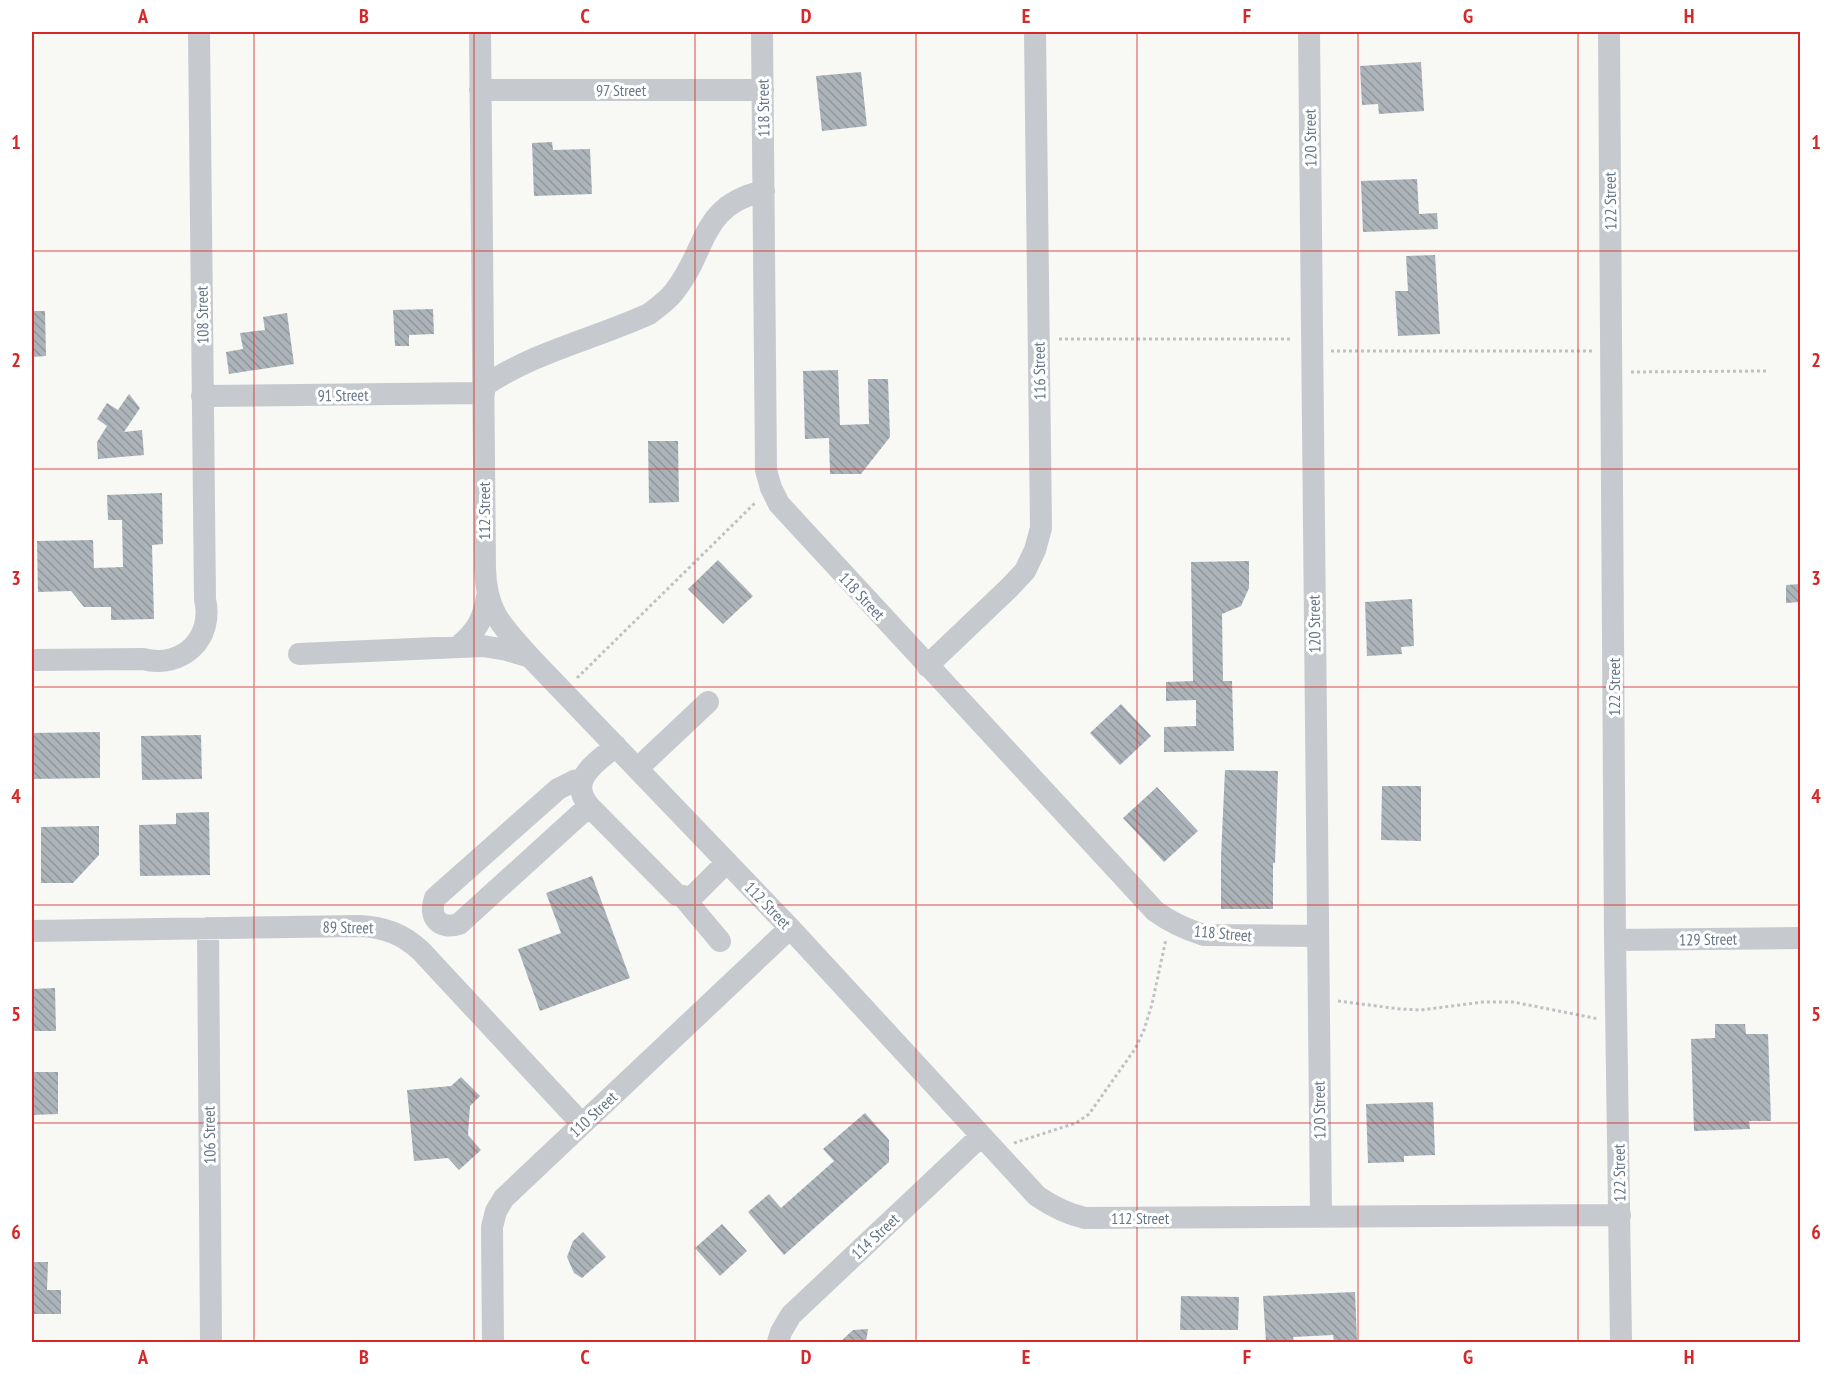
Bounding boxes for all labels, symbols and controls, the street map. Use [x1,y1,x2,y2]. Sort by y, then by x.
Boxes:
text: A [137,3,149,29]
text: B [359,3,369,29]
text: C [580,3,590,29]
text: D [801,3,812,29]
text: E [1022,3,1030,29]
text: F [1243,3,1251,29]
text: G [1463,3,1473,29]
text: H [1684,3,1694,29]
street label: 118 Street [752,78,774,137]
street label: 97 Street [596,80,647,100]
street label: 120 Street [1299,108,1321,167]
text: 1 [11,129,21,155]
text: 1 [1811,129,1821,155]
street label: 122 Street [1599,171,1621,230]
street label: 108 Street [191,285,213,344]
street label: 116 Street [1028,341,1050,400]
text: 2 [11,347,21,373]
text: 2 [1811,347,1821,373]
street label: 91 Street [317,385,369,405]
street label: 112 Street [474,481,494,540]
text: 3 [11,565,21,591]
text: 3 [1811,565,1821,591]
street label: 118 Street [835,568,890,625]
street label: 120 Street [1303,594,1325,653]
street label: 122 Street [1604,657,1624,716]
text: 4 [11,783,21,809]
text: 4 [1811,783,1821,809]
street label: 112 Street [741,877,796,933]
street label: 89 Street [322,917,374,937]
street label: 118 Street [1193,921,1253,946]
street label: 129 Street [1679,928,1738,950]
text: 5 [11,1001,21,1027]
text: 5 [1811,1001,1821,1027]
street label: 120 Street [1308,1080,1330,1139]
street label: 110 Street [565,1086,622,1141]
street label: 106 Street [198,1105,220,1164]
street label: 122 Street [1608,1143,1630,1202]
street label: 114 Street [847,1208,904,1263]
street label: 112 Street [1111,1208,1170,1228]
text: 6 [11,1219,21,1245]
text: 6 [1811,1219,1821,1245]
text: A [137,1344,149,1370]
text: B [359,1344,369,1370]
text: C [580,1344,590,1370]
text: D [801,1344,812,1370]
text: E [1022,1344,1030,1370]
text: F [1243,1344,1251,1370]
text: G [1463,1344,1473,1370]
text: H [1684,1344,1694,1370]

